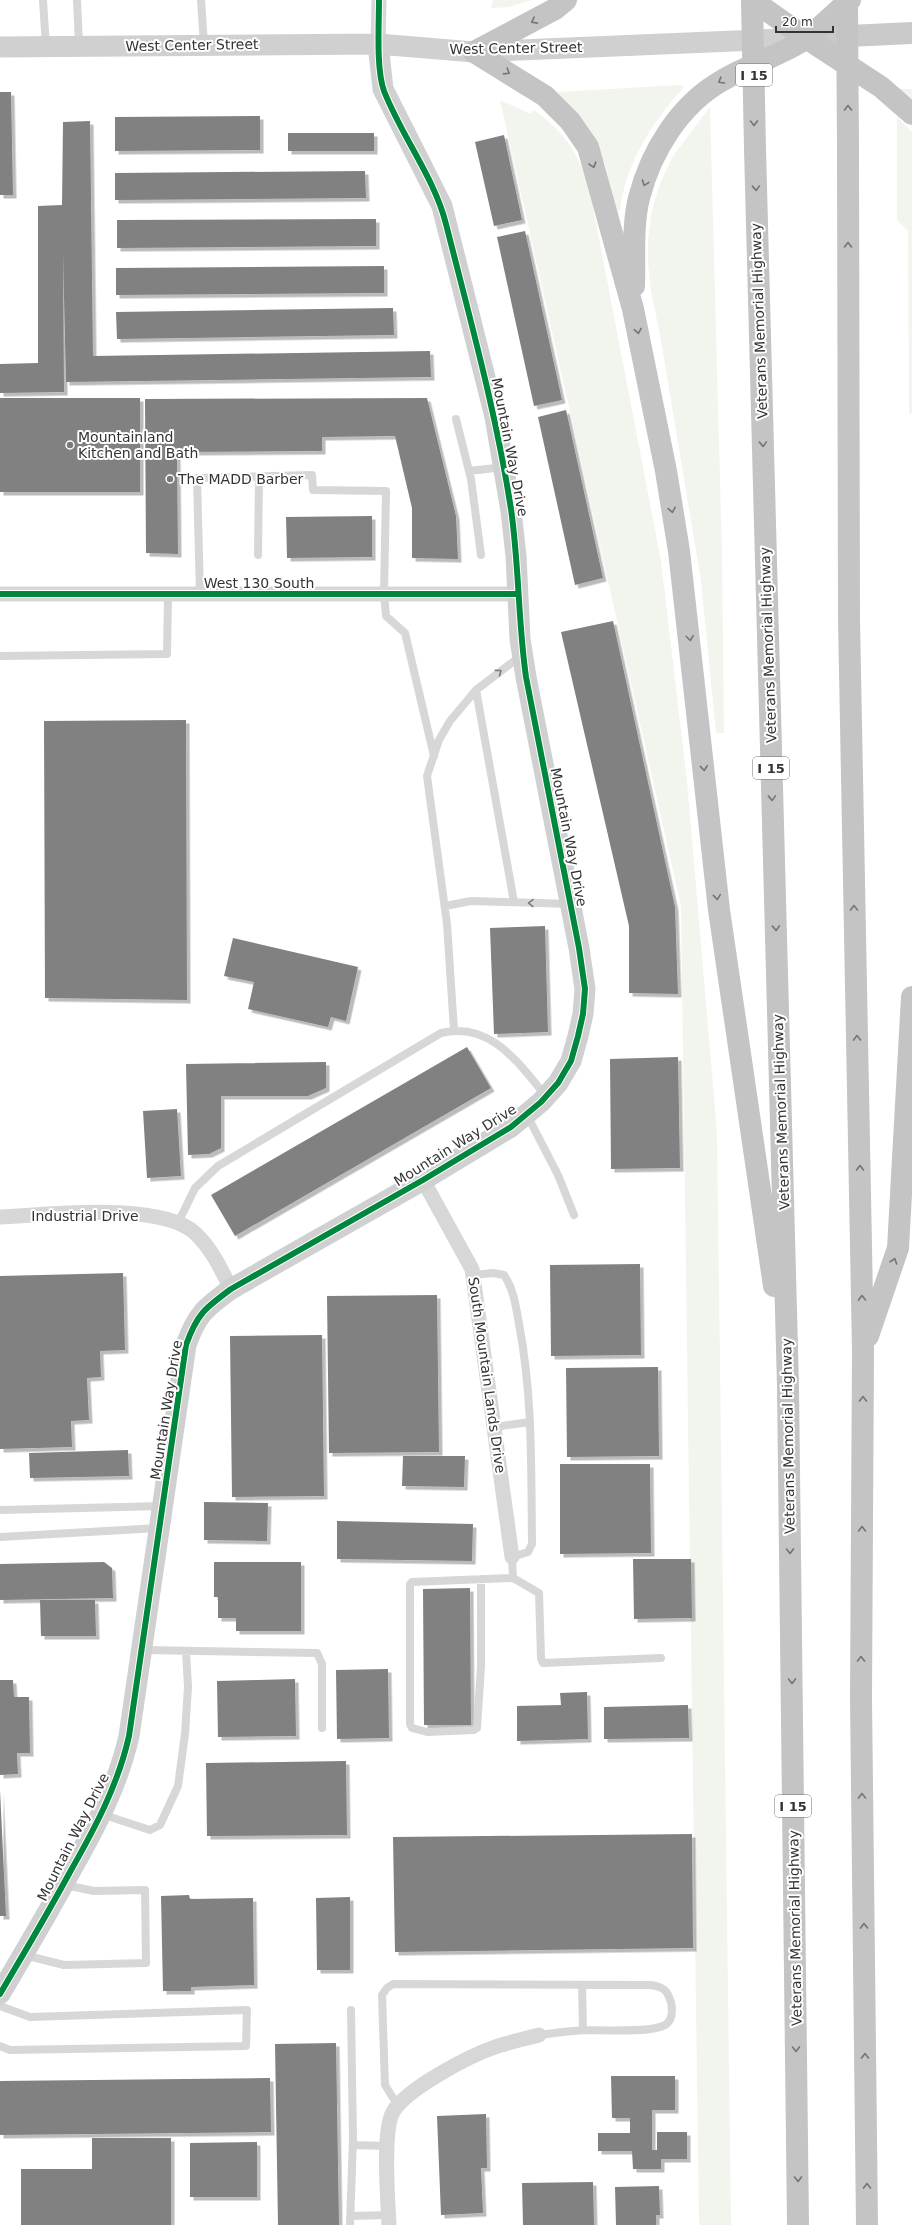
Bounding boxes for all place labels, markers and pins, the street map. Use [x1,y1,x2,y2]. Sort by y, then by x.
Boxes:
place label: Mountainland Kitchen and Bath [78,429,198,461]
marker: Mountainland Kitchen and Bath [65,440,75,450]
place label: The MADD Barber [177,471,304,487]
marker: The MADD Barber [165,474,175,484]

